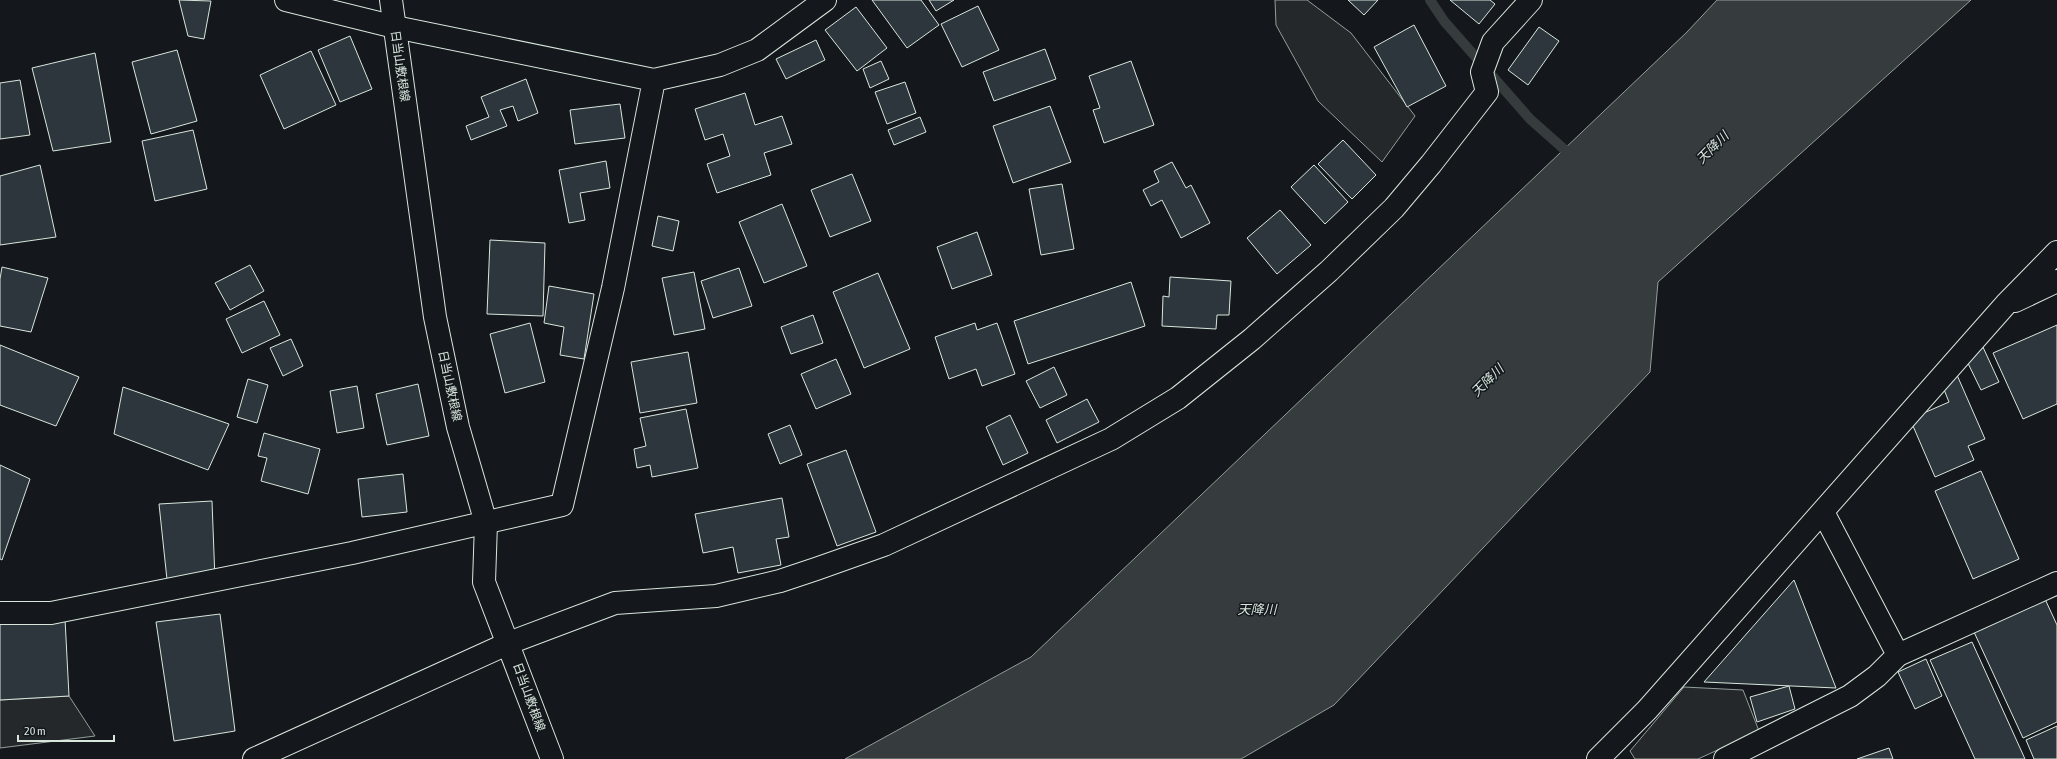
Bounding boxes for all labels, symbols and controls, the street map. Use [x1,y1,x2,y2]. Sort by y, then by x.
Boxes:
street label: 日当山敷根線 [388,29,412,103]
water label: 天降川 [1693,127,1733,166]
street label: 日当山敷根線 [436,349,464,423]
water label: 天降川 [1468,360,1508,399]
water label: 天降川 [1237,602,1278,617]
street label: 日当山敷根線 [510,661,548,733]
scale bar [18,717,114,743]
text: 20 m [24,724,46,738]

